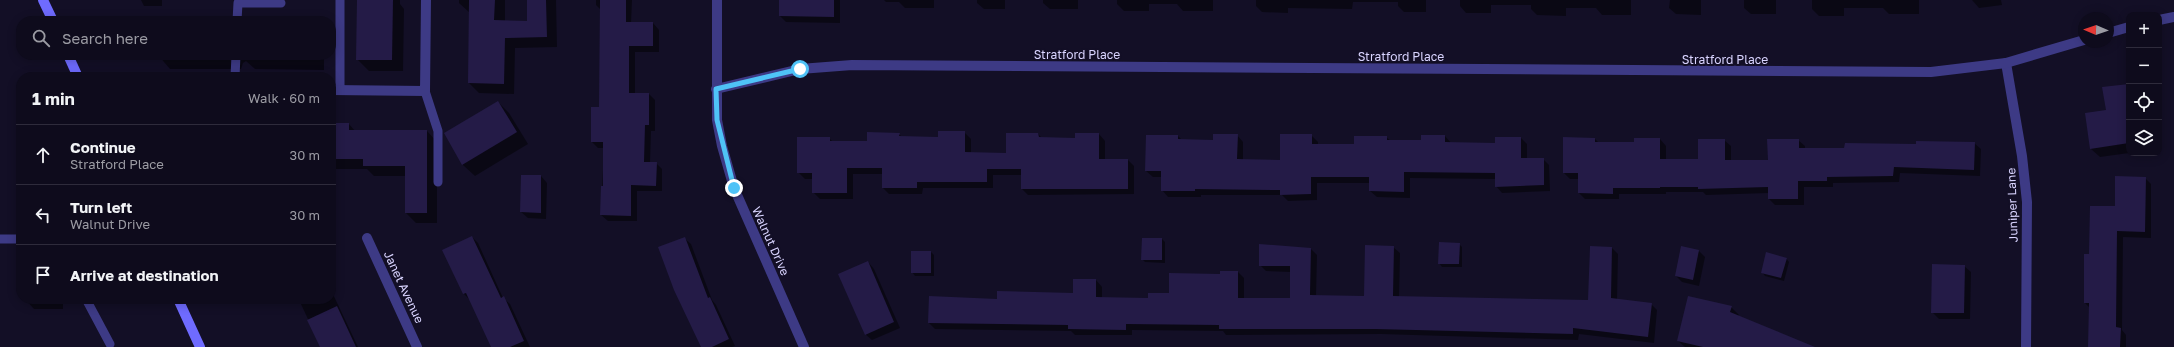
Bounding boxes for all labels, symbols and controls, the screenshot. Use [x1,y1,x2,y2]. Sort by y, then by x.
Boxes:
north arrow [2078,12,2114,48]
map controls [2126,12,2162,156]
button: + [2126,12,2162,48]
search box [16,16,336,60]
icon: search [30,27,52,49]
text: Search here [62,29,148,47]
street label: Stratford Place [1034,47,1120,62]
button: − [2126,48,2162,84]
street label: Stratford Place [1358,49,1444,64]
street label: Stratford Place [1682,52,1768,67]
route start [791,60,809,78]
button: locate [2126,84,2162,120]
text: 1 min [32,88,75,109]
text: Walk · 60 m [248,90,320,106]
button: layers [2126,120,2162,156]
text: Continue [70,138,136,156]
icon: ahead [32,144,54,166]
text: 30 m [290,147,320,163]
text: Stratford Place [70,156,164,172]
street label: Juniper Lane [2003,167,2021,243]
route end [725,179,743,197]
text: Turn left [70,198,132,216]
icon: left [32,204,54,226]
street label: Walnut Drive [749,204,793,278]
text: 30 m [290,207,320,223]
text: Walnut Drive [70,216,150,232]
street label: Janet Avenue [381,249,427,326]
icon: arrive [32,264,54,286]
text: Arrive at destination [70,266,219,284]

